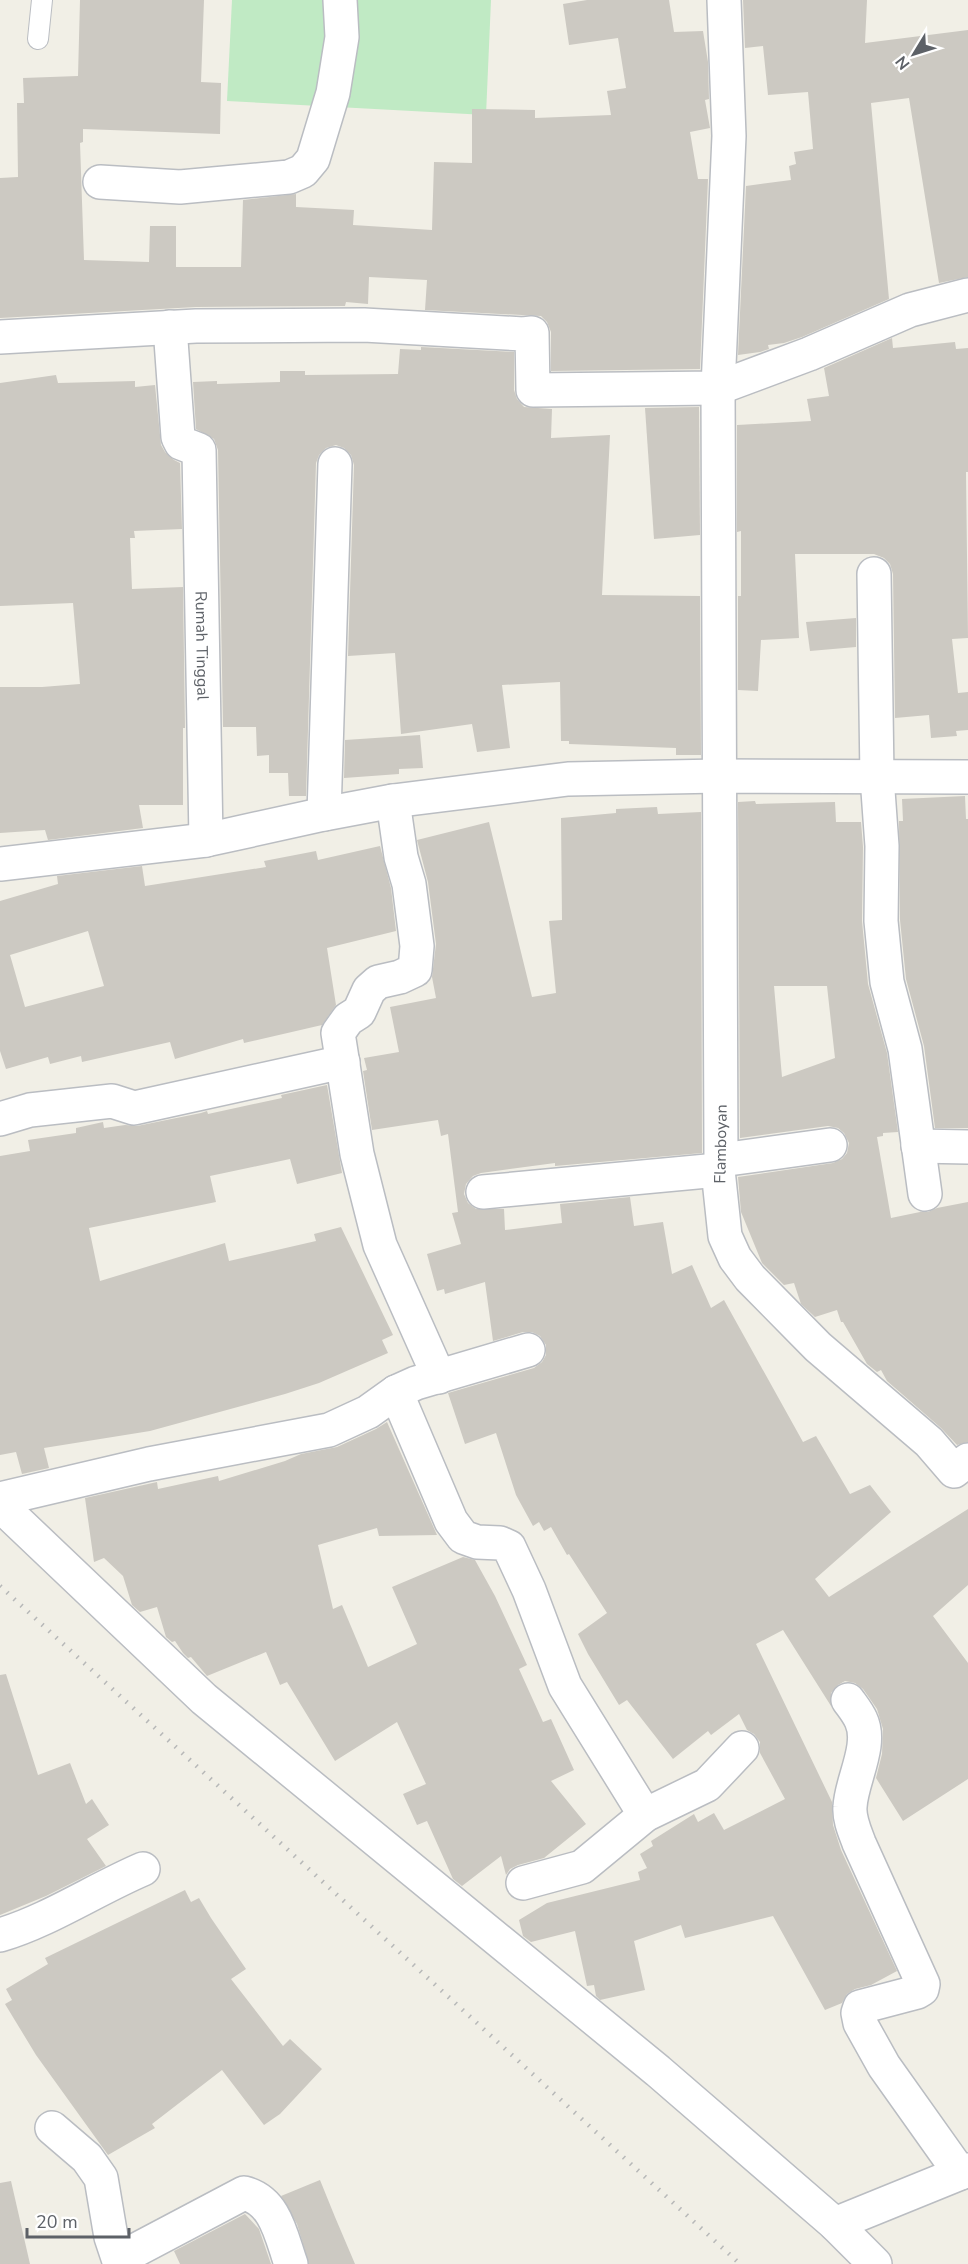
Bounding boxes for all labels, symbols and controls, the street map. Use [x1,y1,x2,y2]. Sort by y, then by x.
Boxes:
north arrow [884,24,944,84]
text: N [891,51,915,74]
street label: Rumah Tinggal [190,591,213,701]
street label: Flamboyan [709,1104,733,1184]
scale bar [27,2201,129,2239]
text: 20 m [36,2210,78,2234]

